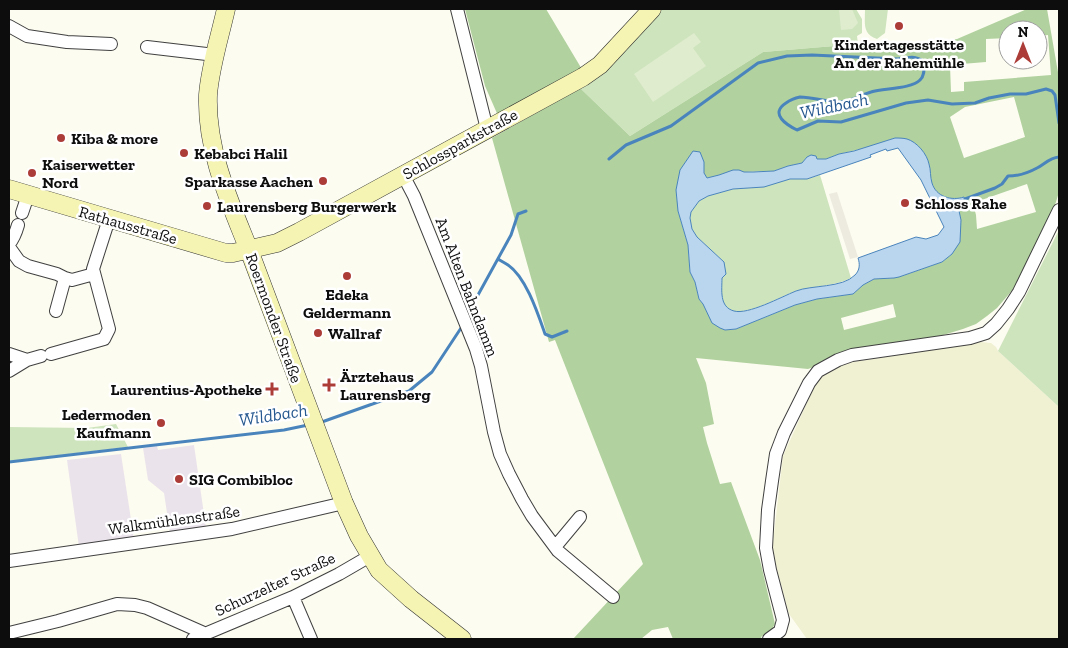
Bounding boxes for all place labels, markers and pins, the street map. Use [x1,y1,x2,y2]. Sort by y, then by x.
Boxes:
marker: Kindertagesstätte An der Rahemühle [893,20,905,32]
place label: Kindertagesstätte An der Rahemühle [834,35,964,72]
place label: Kiba & more [71,129,158,148]
marker: Kiba & more [55,132,67,144]
place label: Kebabci Halil [194,144,288,163]
marker: Kebabci Halil [178,147,190,159]
place label: Kaiserwetter Nord [42,155,135,192]
marker: Kaiserwetter Nord [26,167,38,179]
place label: Sparkasse Aachen [185,172,313,191]
marker: Sparkasse Aachen [317,175,329,187]
place label: Schloss Rahe [915,194,1007,213]
place label: Laurensberg Burgerwerk [217,197,397,216]
marker: Schloss Rahe [899,197,911,209]
marker: Laurensberg Burgerwerk [201,200,213,212]
marker: Edeka Geldermann [341,270,353,282]
place label: Edeka Geldermann [303,285,392,322]
place label: Wallraf [328,324,382,343]
marker: Wallraf [312,327,324,339]
place label: Ärztehaus Laurensberg [340,367,431,404]
marker: Ärztehaus Laurensberg [322,378,336,392]
place label: Laurentius-Apotheke [111,380,262,399]
marker: Laurentius-Apotheke [266,383,278,395]
place label: Ledermoden Kaufmann [62,405,152,442]
marker: Ledermoden Kaufmann [155,417,167,429]
place label: SIG Combibloc [189,470,293,489]
marker: SIG Combibloc [173,473,185,485]

